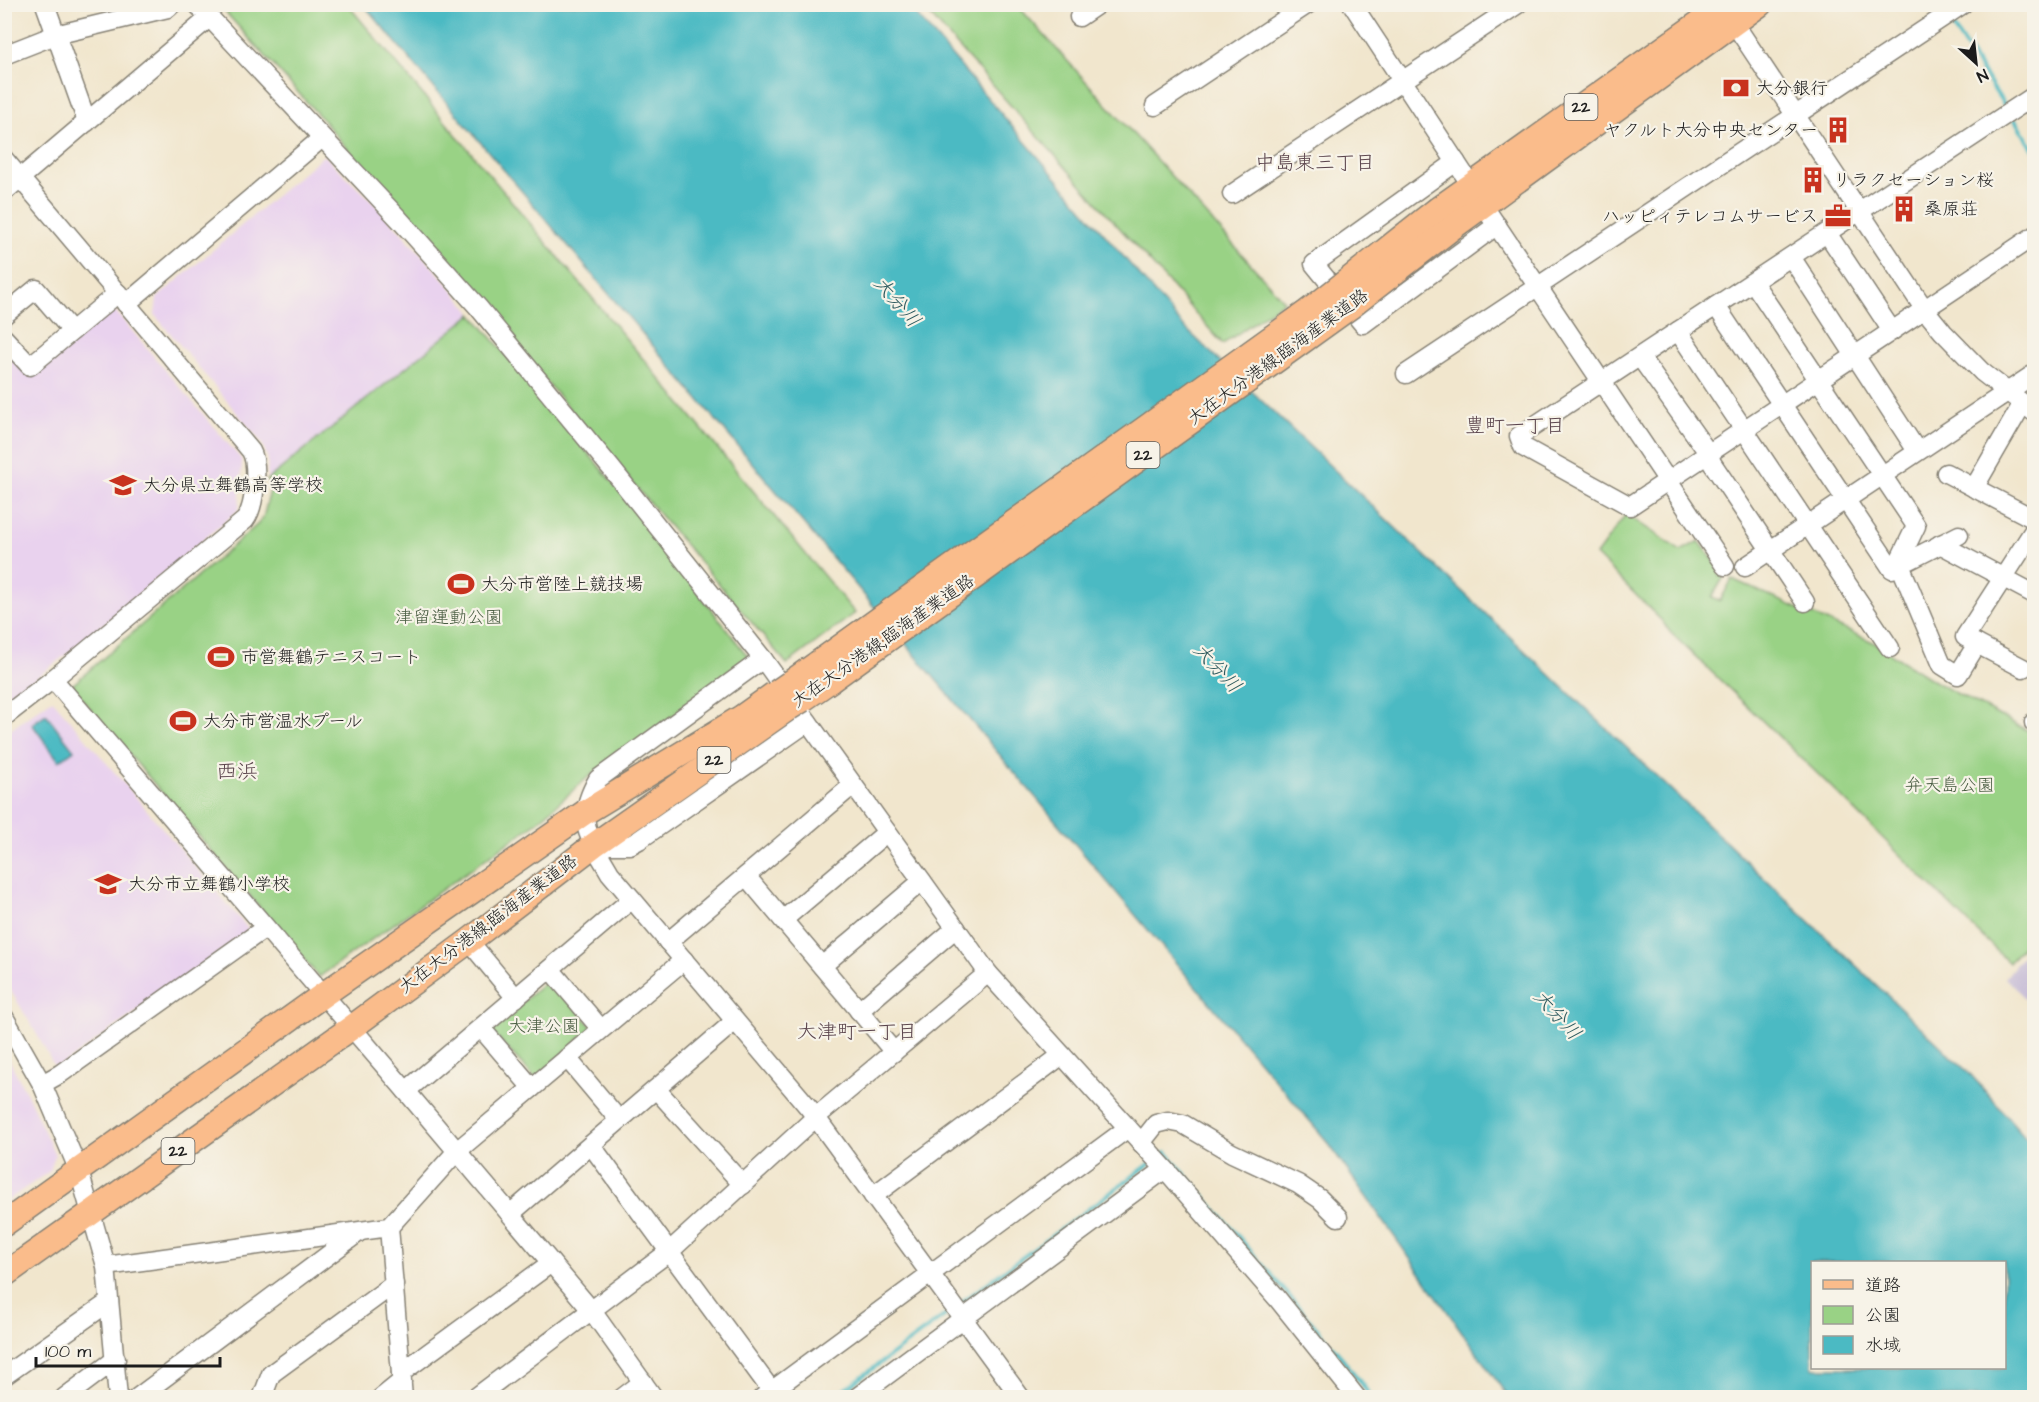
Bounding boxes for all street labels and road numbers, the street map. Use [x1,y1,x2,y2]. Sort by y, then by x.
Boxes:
road number: 22 [1564,94,1598,120]
street label: 大在大分港線;臨海産業道路 [1182,283,1374,431]
road number: 22 [1126,442,1160,468]
street label: 大在大分港線;臨海産業道路 [786,568,980,714]
road number: 22 [698,747,730,773]
street label: 大在大分港線;臨海産業道路 [393,848,583,1000]
road number: 22 [162,1138,195,1164]

